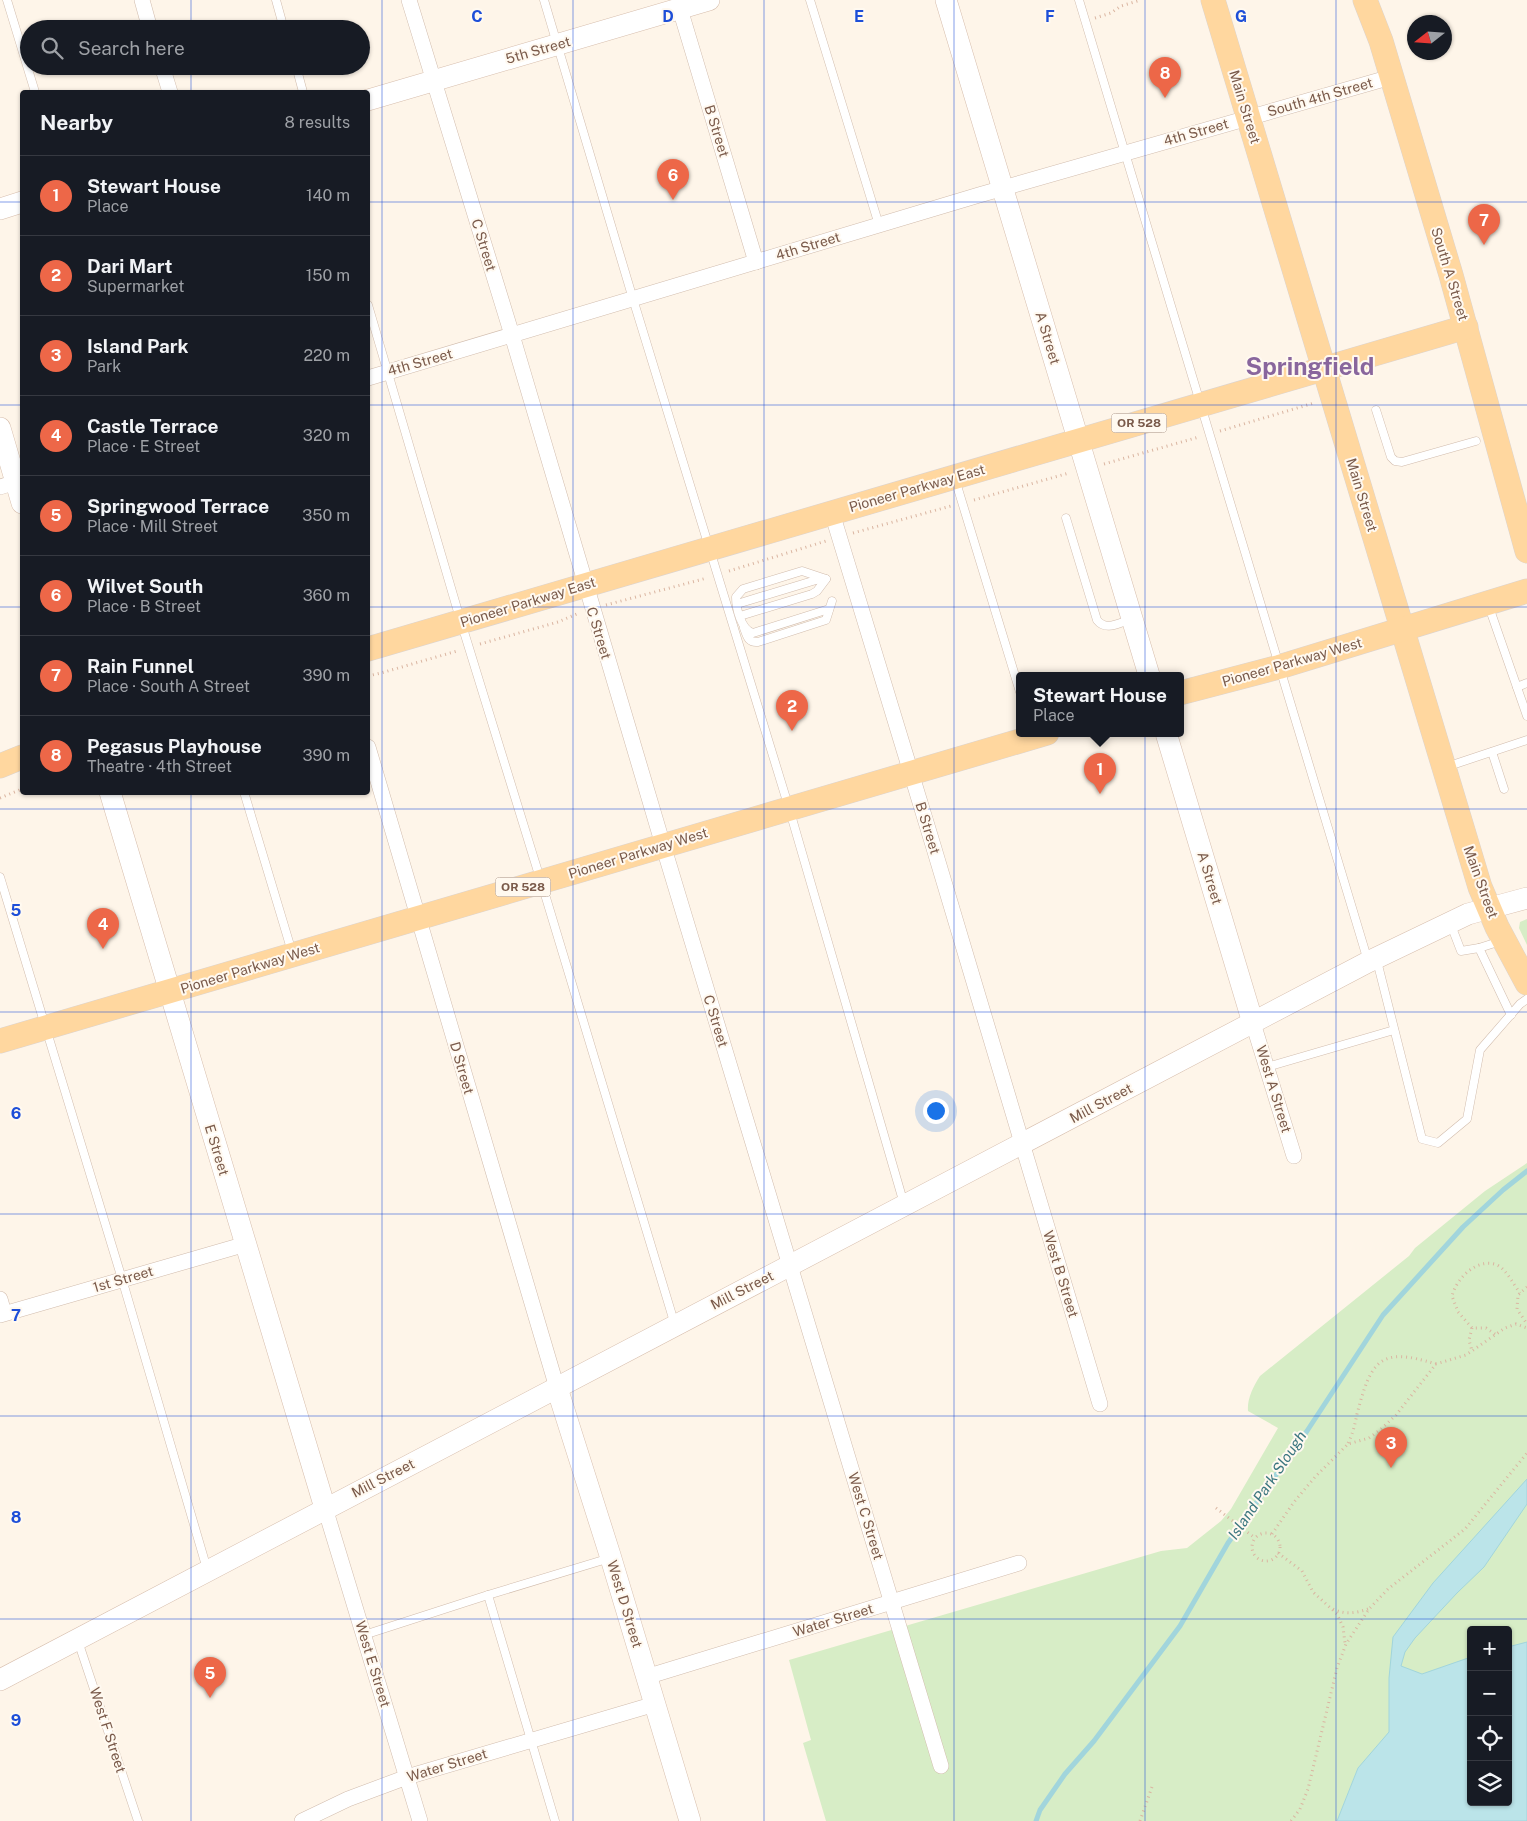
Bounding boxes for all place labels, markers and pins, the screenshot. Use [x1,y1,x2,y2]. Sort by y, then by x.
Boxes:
pin: 8 [1149,57,1181,98]
pin: 6 [657,159,689,200]
pin: 7 [1468,204,1500,245]
pin: 2 [776,690,808,731]
pin: 1 [1084,753,1116,794]
pin: 4 [87,908,119,949]
pin: 3 [1375,1427,1407,1468]
pin: 5 [194,1657,226,1698]

